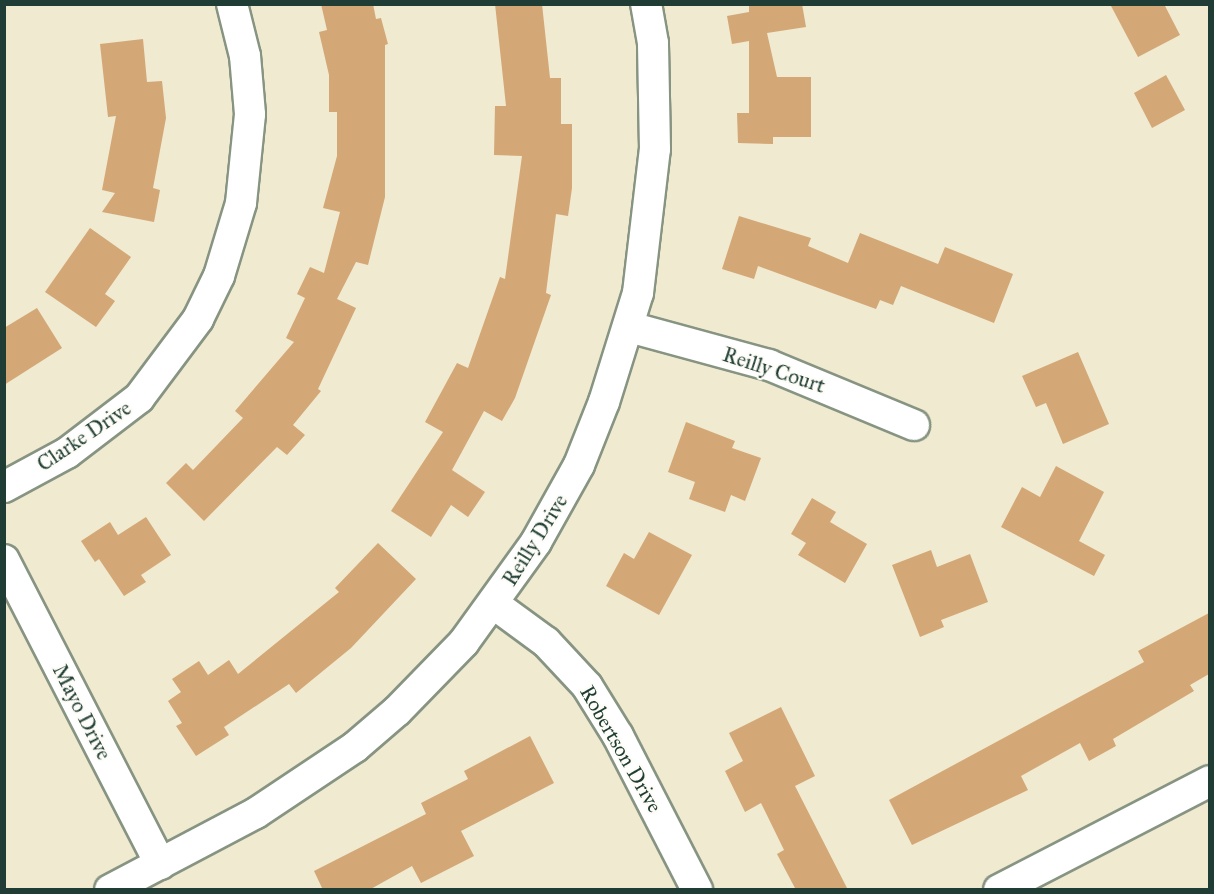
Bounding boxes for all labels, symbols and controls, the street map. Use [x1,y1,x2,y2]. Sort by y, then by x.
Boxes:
street label: Reilly Court [720,342,828,398]
street label: Clarke Drive [32,395,136,477]
street label: Reilly Drive [497,490,573,590]
street label: Mayo Drive [47,660,117,764]
street label: Robertson Drive [574,681,668,817]

